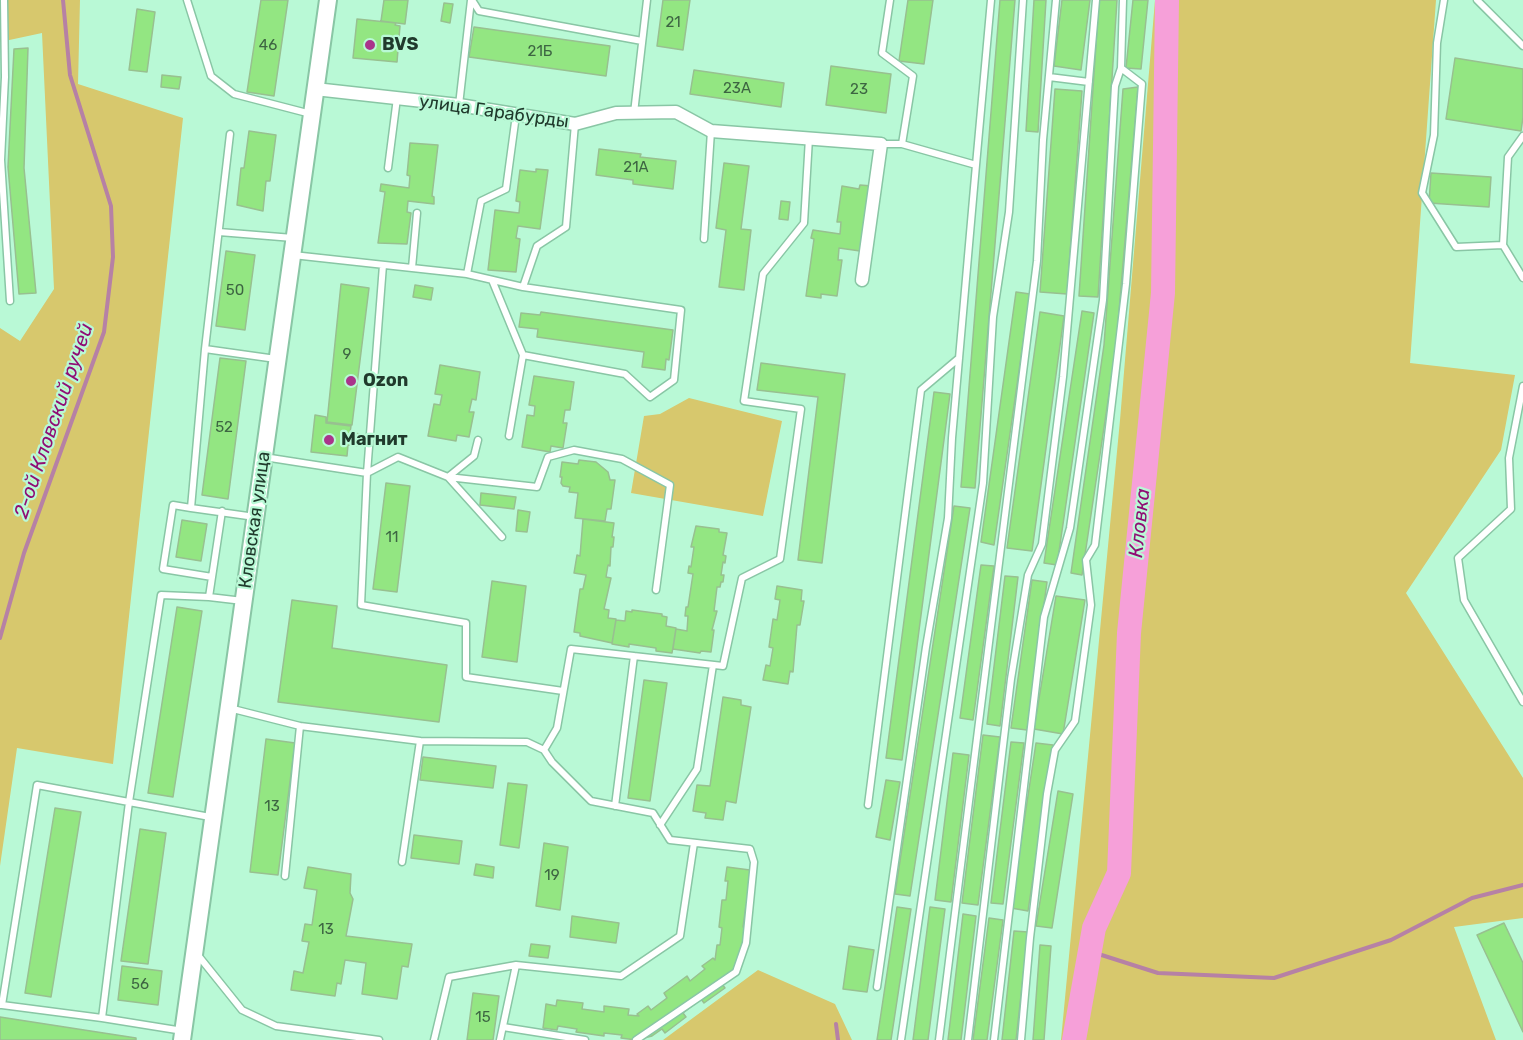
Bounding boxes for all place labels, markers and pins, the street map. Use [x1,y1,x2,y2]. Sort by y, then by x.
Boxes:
place label: BVS [382,34,418,56]
marker: BVS [363,38,377,52]
place label: Ozon [363,370,408,392]
marker: Ozon [344,374,358,388]
place label: Магнит [341,429,408,451]
marker: Магнит [322,433,336,447]

